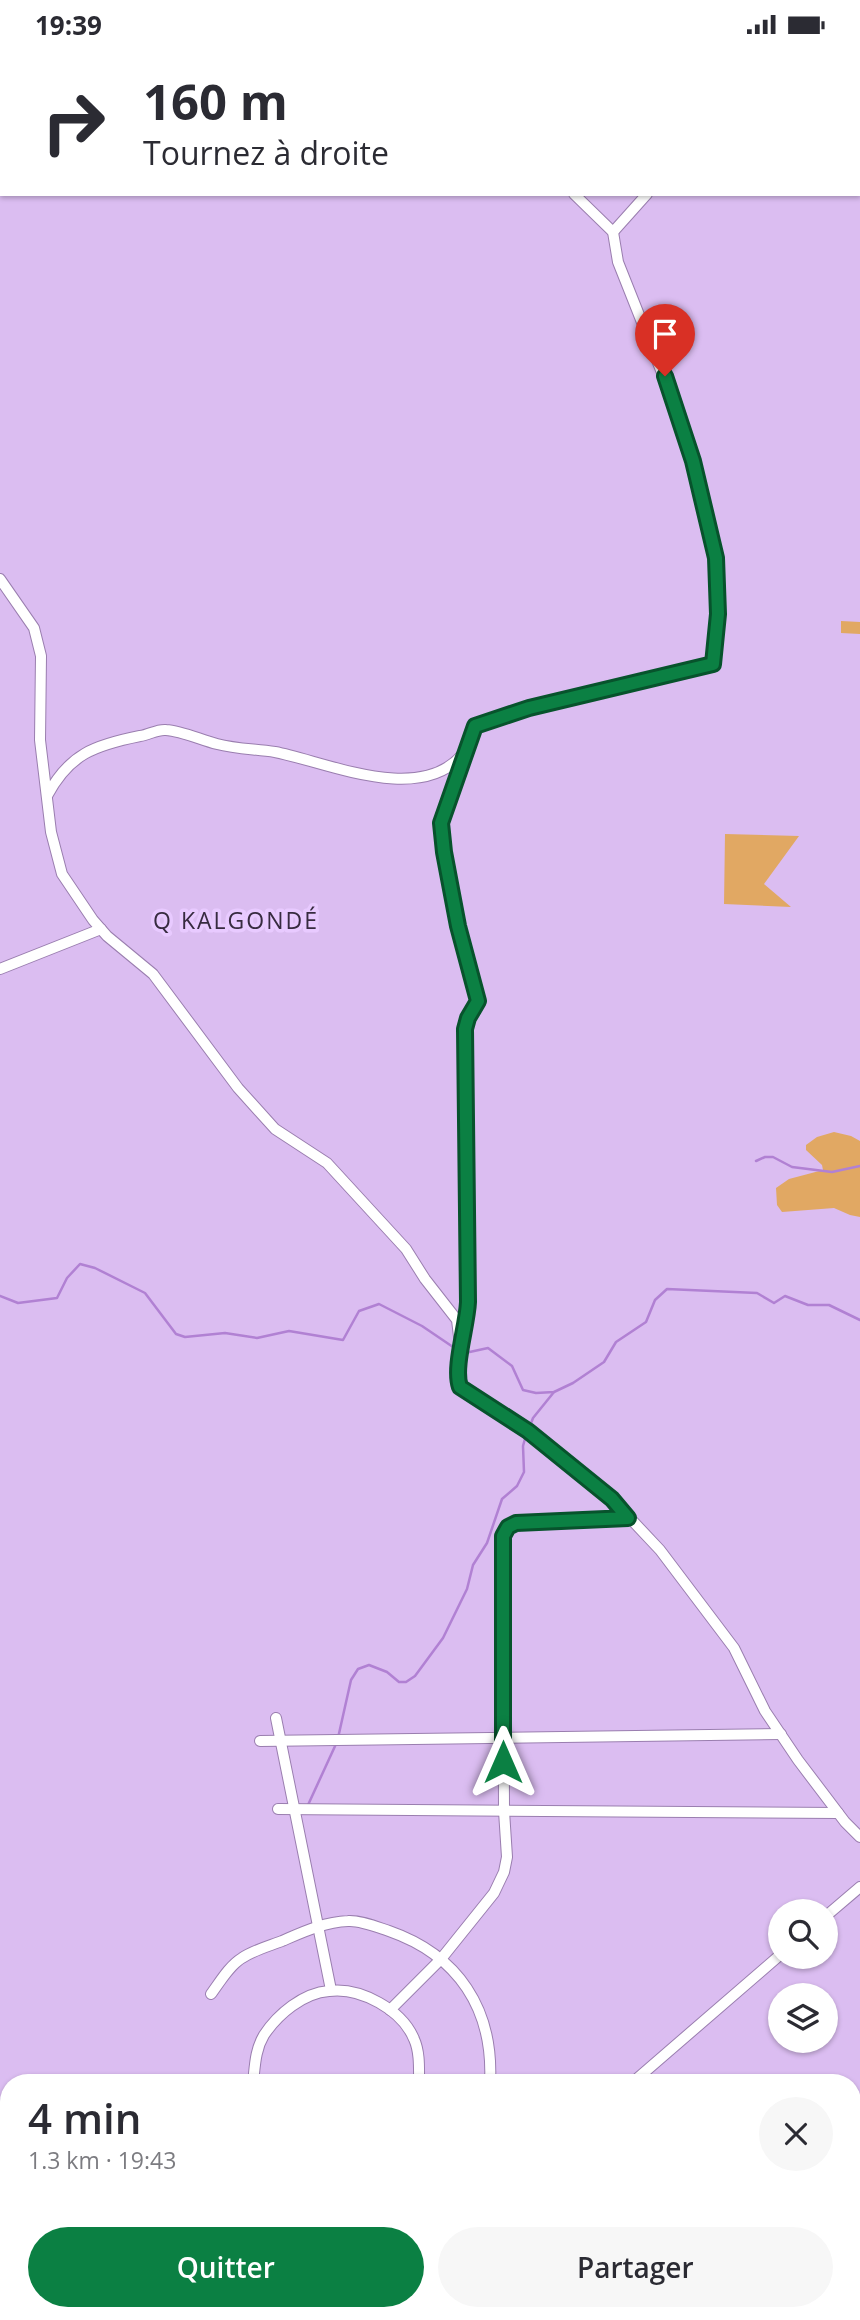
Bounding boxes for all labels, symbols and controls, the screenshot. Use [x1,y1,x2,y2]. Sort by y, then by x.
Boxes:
text: 19:39 [35,7,102,43]
text: 160 m [143,68,288,134]
icon: right [28,77,119,168]
text: Tournez à droite [143,131,389,174]
pin [635,304,695,376]
icon: arrive [646,315,684,353]
district label: Q KALGONDÉ [153,904,319,936]
position arrow [466,1725,540,1799]
map controls [768,1899,838,2053]
button: search [768,1899,838,1969]
button: layers [768,1983,838,2053]
text: 4 min [28,2089,141,2146]
button: close [759,2097,833,2171]
text: 1.3 km · 19:43 [28,2144,176,2176]
button: Quitter [28,2227,424,2307]
button: Partager [438,2227,833,2307]

